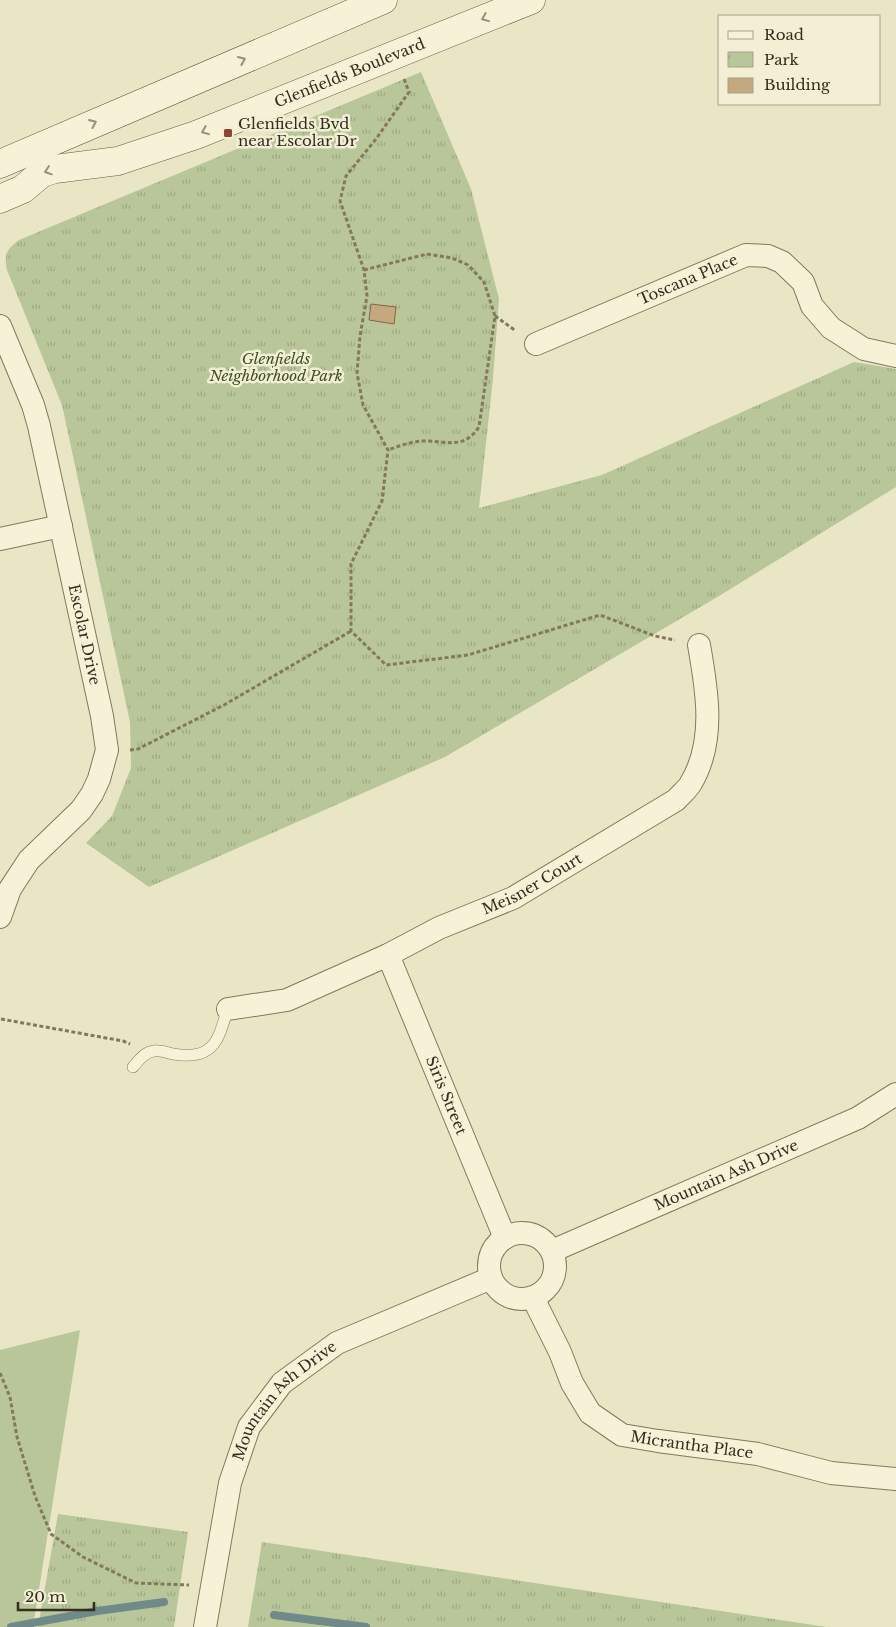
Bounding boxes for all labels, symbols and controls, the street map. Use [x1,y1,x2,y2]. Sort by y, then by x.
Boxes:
one-way arrow [482,13,490,23]
legend [718,15,881,105]
text: Road [764,25,804,44]
street label: Glenfields Boulevard [272,34,428,111]
text: Park [764,50,800,69]
one-way arrow [237,55,246,66]
text: Building [764,75,831,94]
place label: Glenfields Bvd near Escolar Dr [238,114,357,150]
one-way arrow [88,119,97,130]
one-way arrow [201,125,210,136]
marker: Glenfields Bvd near Escolar Dr [222,127,234,139]
one-way arrow [44,166,53,176]
street label: Toscana Place [635,250,740,309]
park label: Glenfields Neighborhood Park [208,349,343,385]
street label: Escolar Drive [65,582,105,687]
street label: Meisner Court [479,849,585,919]
street label: Siris Street [422,1053,471,1138]
street label: Mountain Ash Drive [651,1135,801,1214]
street label: Mountain Ash Drive [228,1336,340,1463]
street label: Micrantha Place [629,1427,755,1462]
scale bar [18,1580,94,1612]
text: 20 m [25,1587,65,1606]

